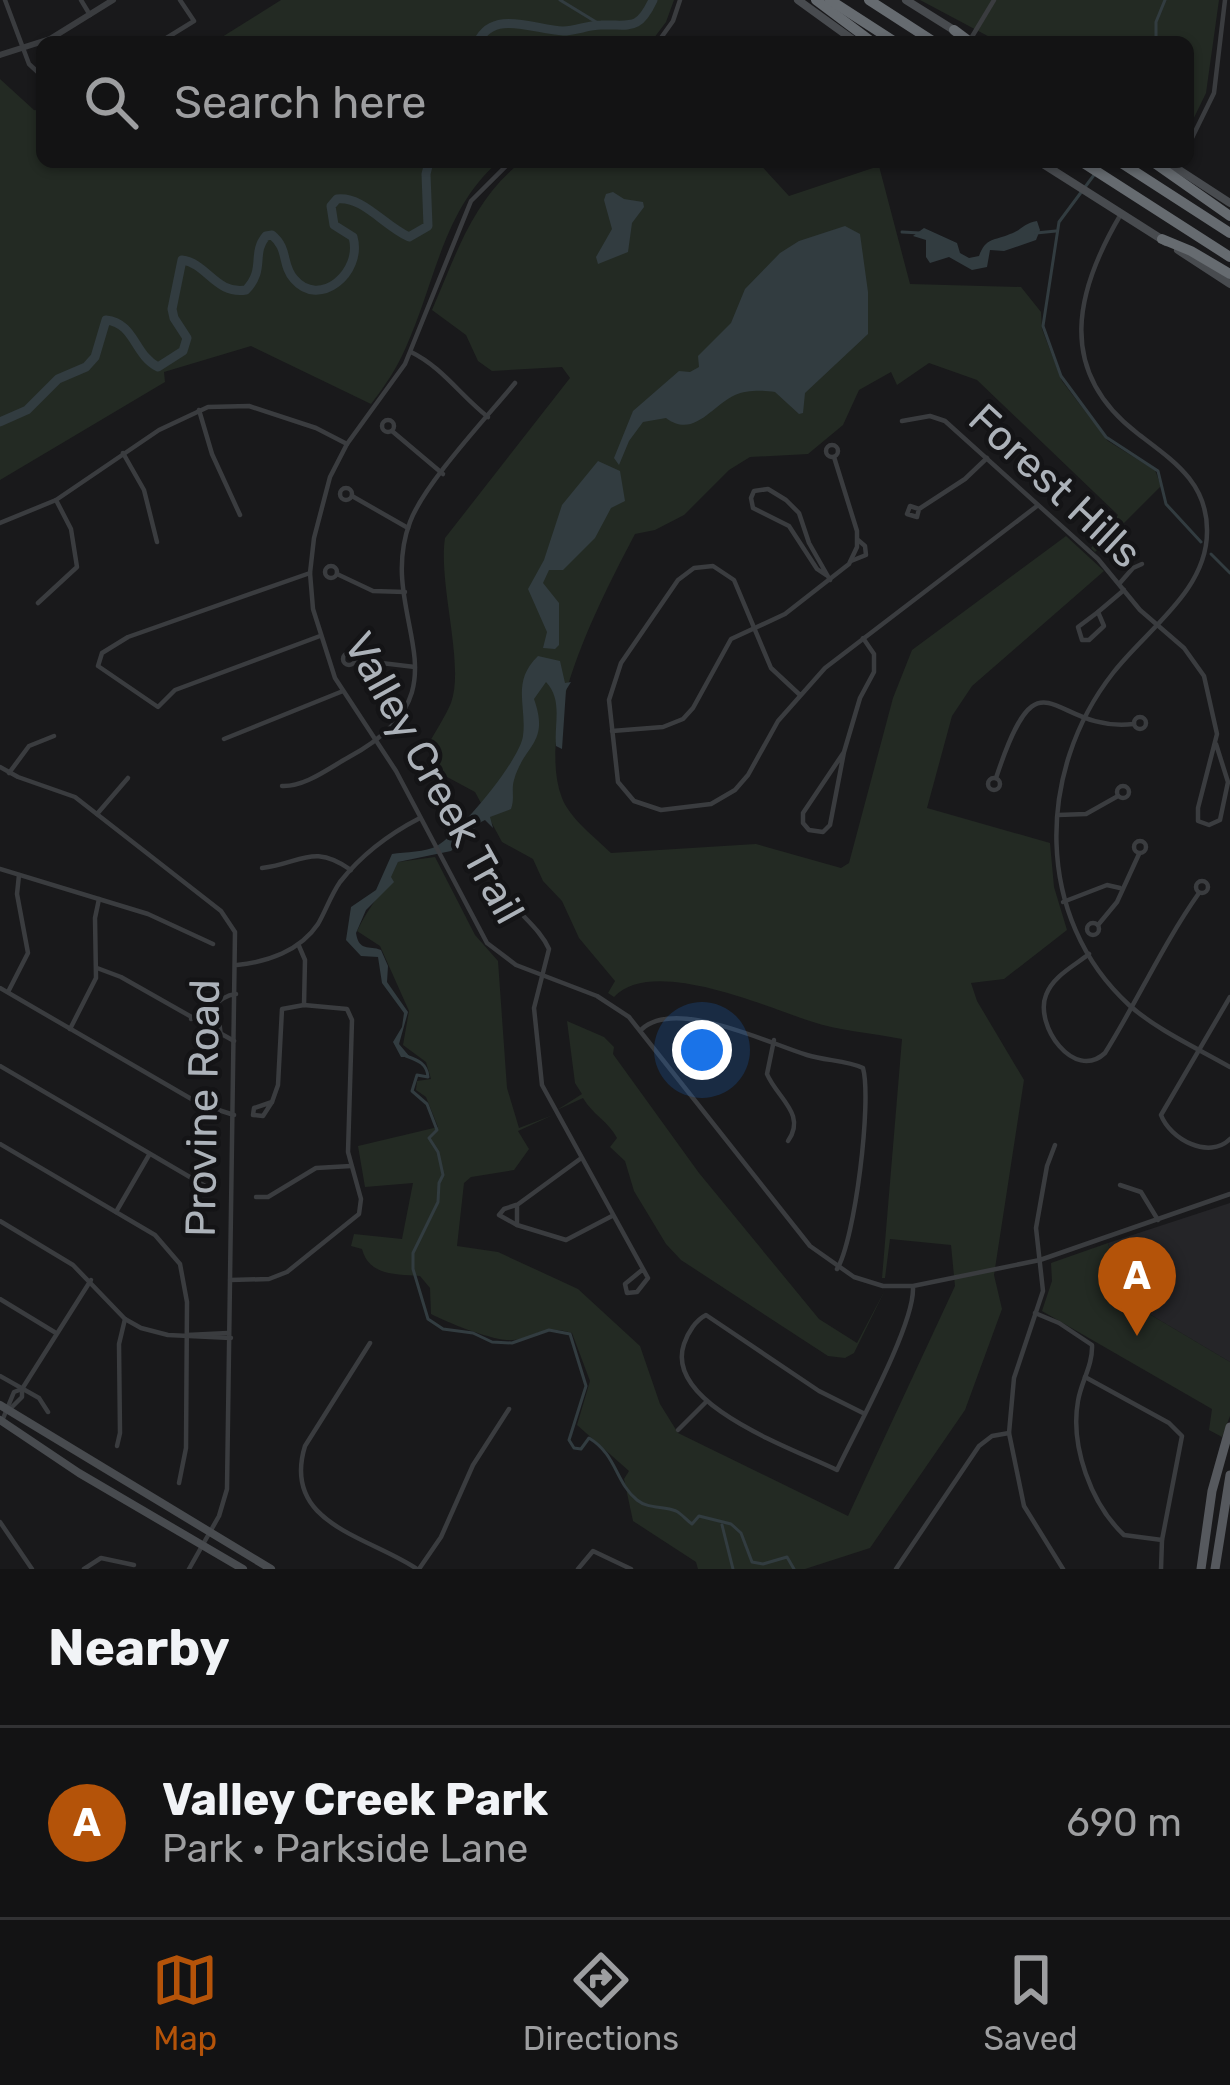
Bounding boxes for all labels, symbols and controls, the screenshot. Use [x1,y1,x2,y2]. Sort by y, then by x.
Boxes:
search box [36,36,1194,168]
icon: search [78,69,144,135]
text: Search here [174,76,426,129]
street label: Forest Hills [958,394,1152,578]
street label: Valley Creek Trail [333,624,535,932]
street label: Provine Road [176,979,230,1237]
your location [672,1020,732,1080]
pin: A [1098,1237,1176,1336]
text: Nearby [48,1617,230,1678]
text: Valley Creek Park [162,1773,548,1826]
text: A [73,1800,101,1846]
text: 690 m [1066,1800,1182,1846]
text: Park · Parkside Lane [162,1826,528,1872]
tab: Map [152,1947,218,2058]
tab: Directions [523,1947,679,2058]
tab: Saved [984,1947,1078,2058]

